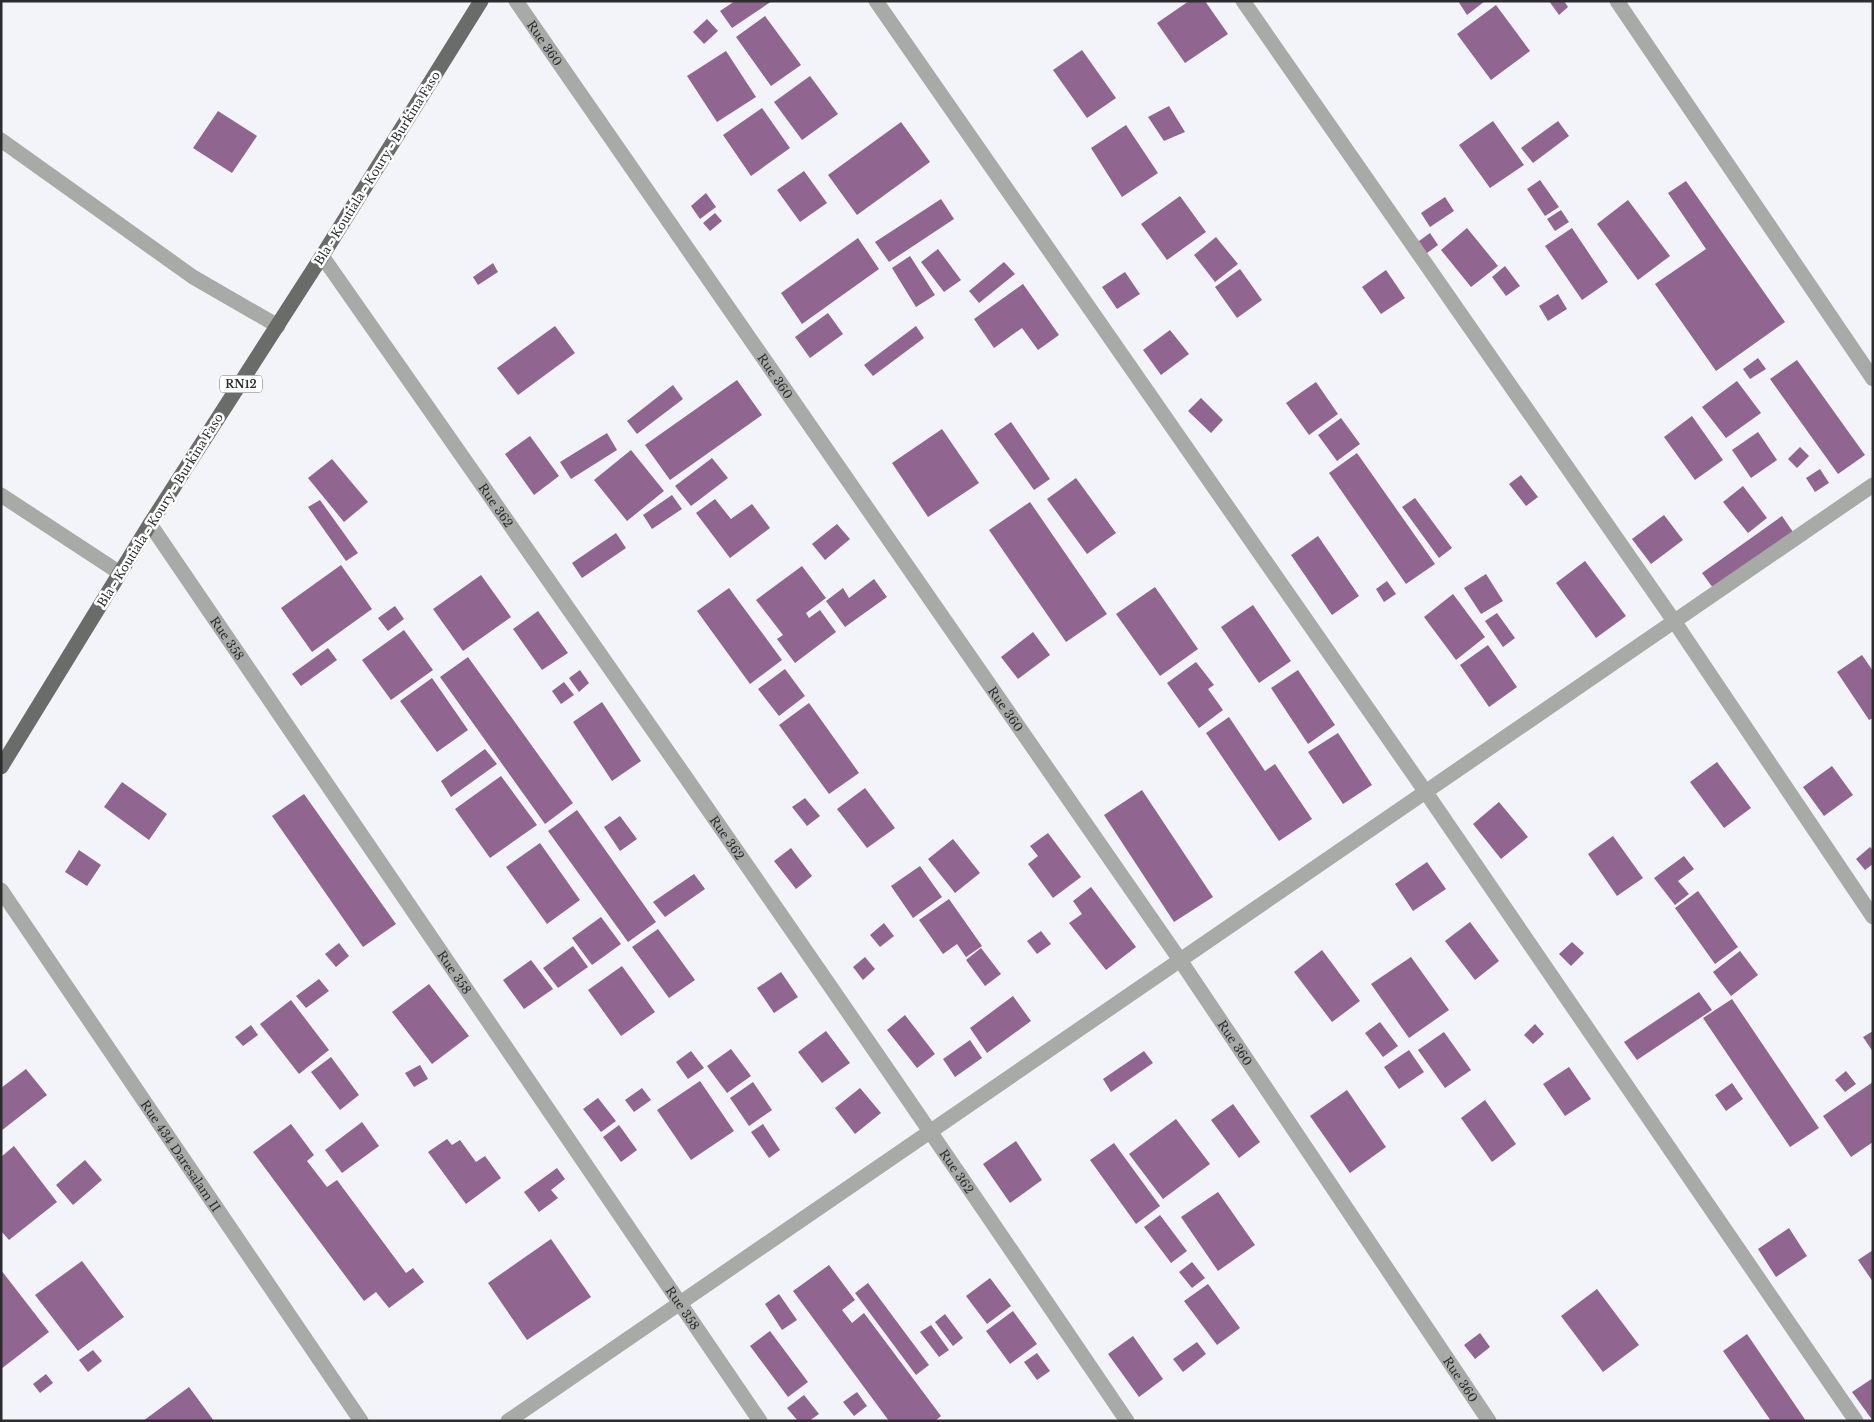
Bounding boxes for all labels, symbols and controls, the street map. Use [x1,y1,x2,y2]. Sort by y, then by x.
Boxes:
street label: Rue 360 [524,17,566,68]
street label: Bla - Koutiala - Koury - Burkina Faso [311,68,443,268]
street label: Rue 360 [755,350,796,401]
road number: RN12 [220,376,262,392]
street label: Bla - Koutiala - Koury - Burkina Faso [94,410,226,610]
street label: Rue 362 [476,480,517,530]
street label: Rue 358 [208,613,248,663]
street label: Rue 360 [985,683,1027,734]
street label: Rue 362 [707,813,748,863]
street label: Rue 358 [435,948,475,997]
street label: Rue 360 [1215,1017,1256,1068]
street label: Rue 434 Daresalam II [138,1097,224,1214]
street label: Rue 362 [937,1146,978,1196]
street label: Rue 358 [663,1283,703,1333]
street label: Rue 360 [1440,1354,1482,1405]

